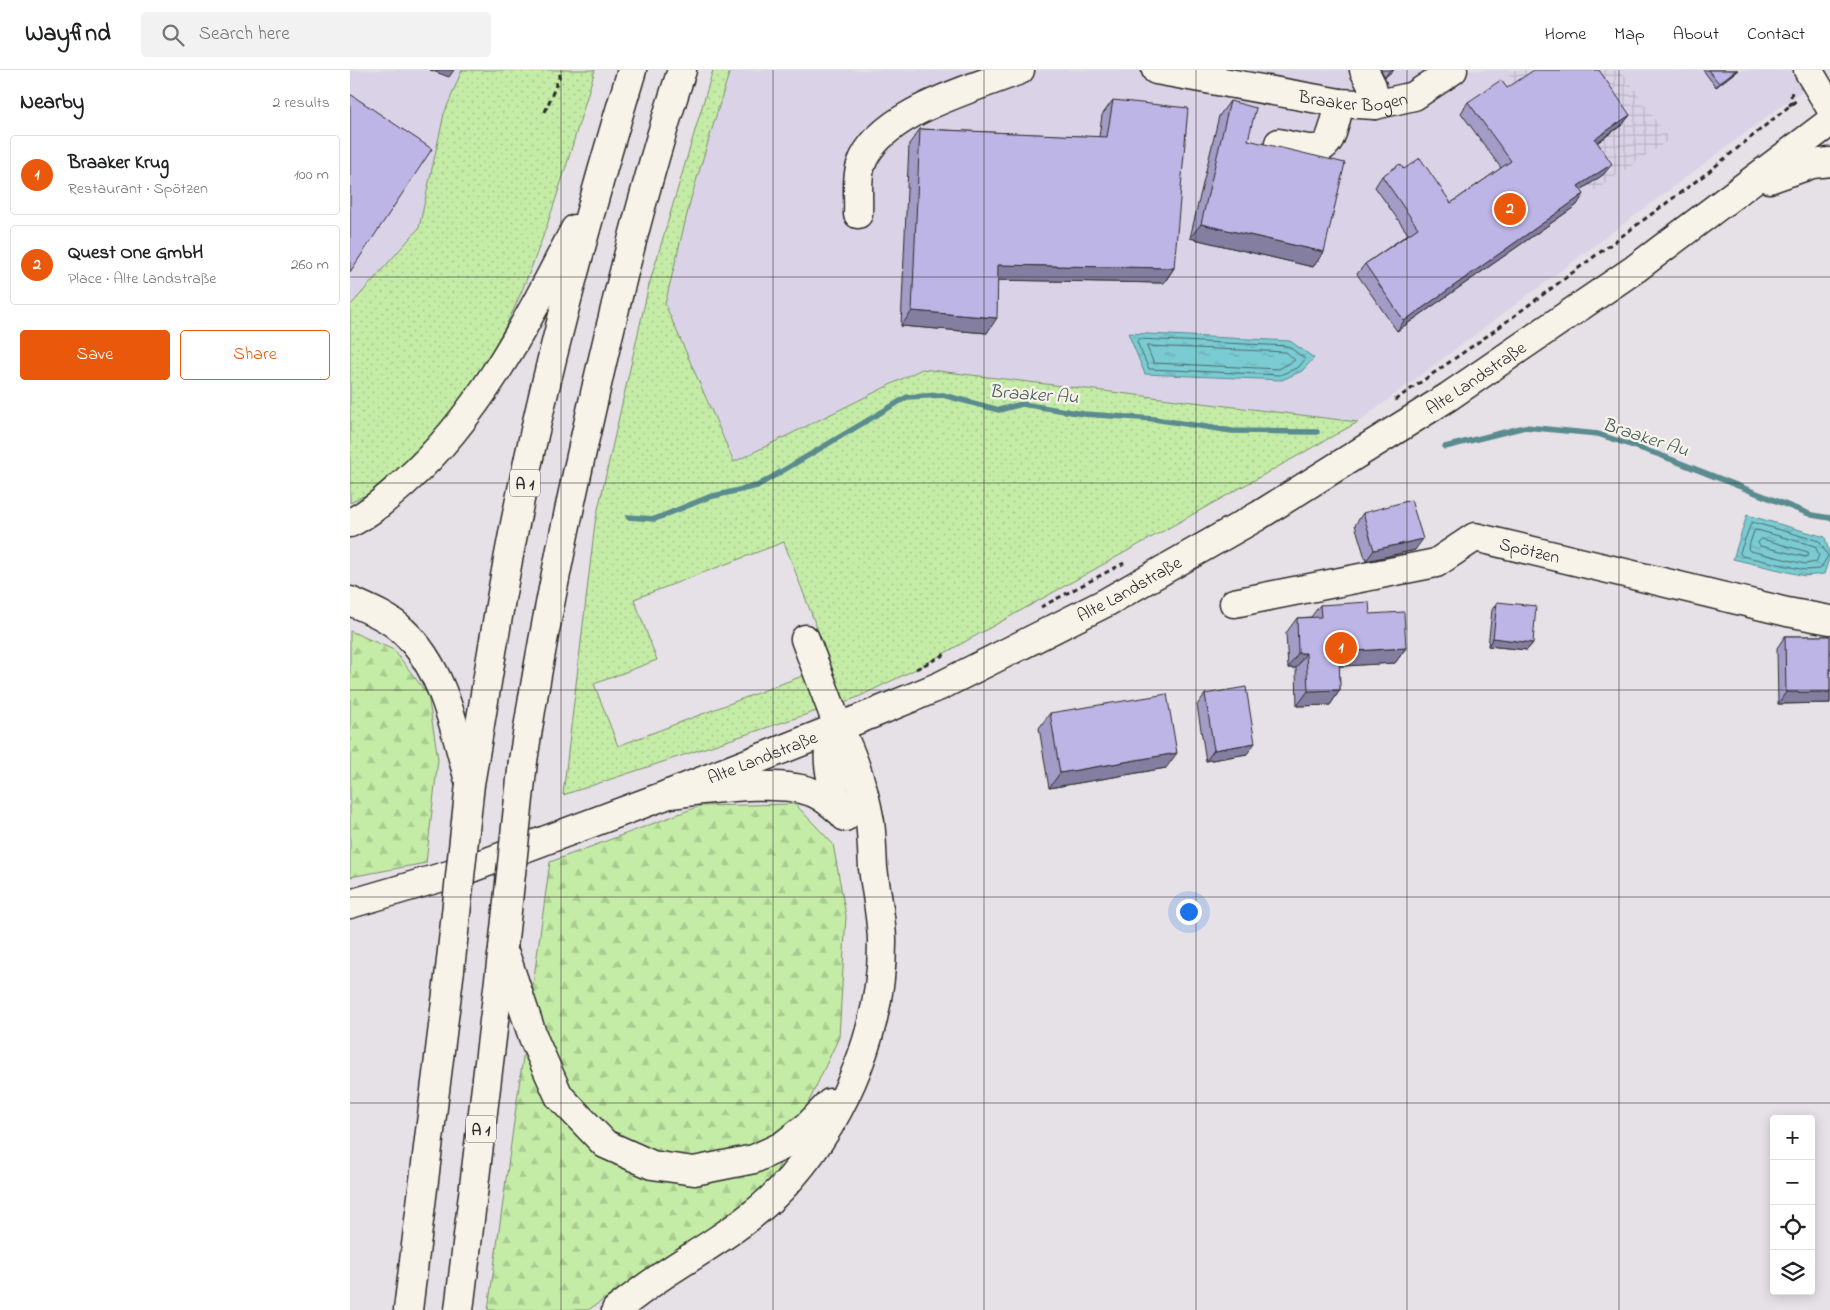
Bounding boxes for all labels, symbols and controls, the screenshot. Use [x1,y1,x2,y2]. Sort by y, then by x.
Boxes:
search box [141,12,491,57]
text: Wayfind [25,17,111,52]
icon: search [159,21,187,49]
text: Search here [199,21,290,48]
text: Home [1545,22,1586,48]
text: Map [1614,22,1645,48]
text: About [1673,22,1719,48]
text: Contact [1747,22,1805,48]
street label: Braaker Bogen [1295,85,1411,120]
text: Nearby [20,88,84,118]
text: 2 results [272,91,330,115]
text: Braaker Krug [68,150,169,177]
text: 1 [34,163,40,187]
text: 100 m [294,163,329,187]
text: Restaurant · Spötzen [68,177,208,201]
pin: 2 [1494,190,1526,228]
text: Quest One GmbH [68,240,203,267]
text: 2 [33,253,41,277]
text: 260 m [291,253,329,277]
text: Place · Alte Landstraße [68,267,217,291]
button: Save [20,330,170,380]
button: Share [180,330,330,380]
street label: Alte Landstraße [1421,336,1533,423]
water label: Braaker Au [988,379,1079,412]
water label: Braaker Au [1599,412,1692,465]
road number: A 1 [510,469,540,496]
street label: Spötzen [1496,532,1562,572]
street label: Alte Landstraße [1073,551,1188,630]
pin: 1 [1325,629,1357,667]
street label: Alte Landstraße [704,725,823,792]
your location [1176,899,1202,925]
map controls [1770,1115,1815,1295]
button: + [1770,1115,1815,1160]
road number: A 1 [466,1116,496,1142]
button: − [1770,1160,1815,1205]
button: locate [1770,1205,1815,1250]
button: layers [1770,1250,1815,1295]

